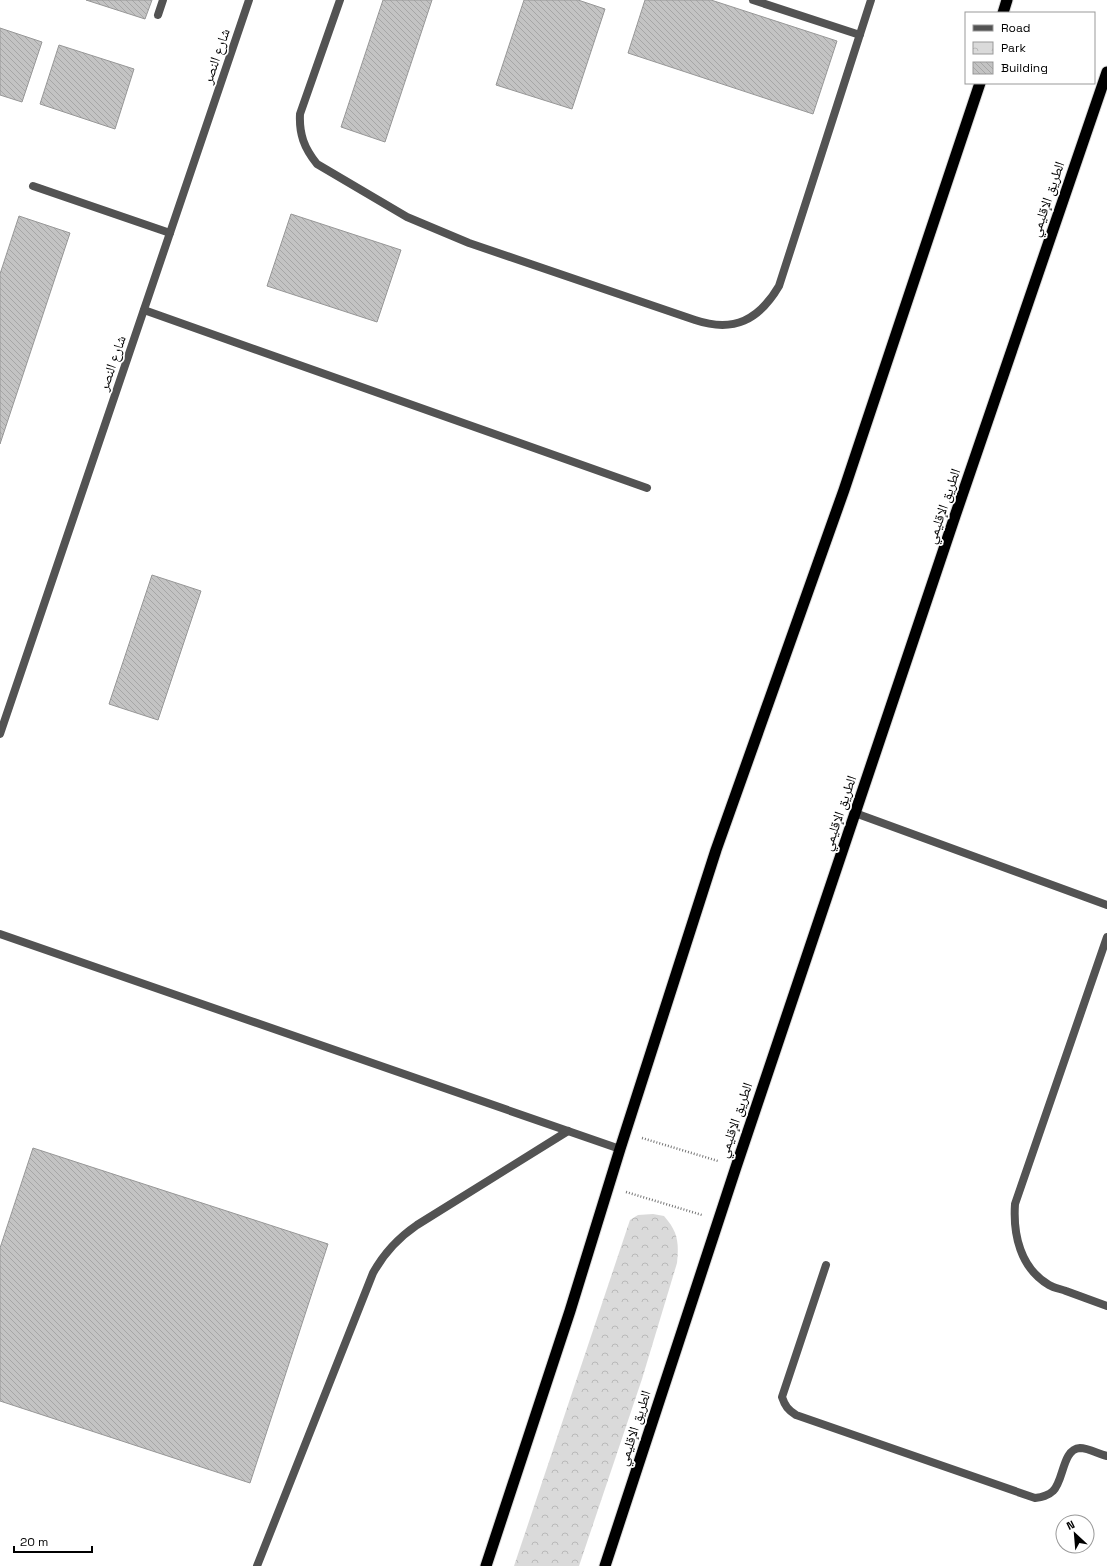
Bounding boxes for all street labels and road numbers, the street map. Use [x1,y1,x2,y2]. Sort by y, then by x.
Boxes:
street label: شارع النصر [198,26,235,87]
street label: الطريق الإقليمي [1026,159,1071,240]
street label: شارع النصر [94,333,131,394]
street label: الطريق الإقليمي [922,466,967,547]
street label: الطريق الإقليمي [818,773,863,854]
street label: الطريق الإقليمي [714,1080,759,1161]
street label: الطريق الإقليمي [613,1388,657,1469]

